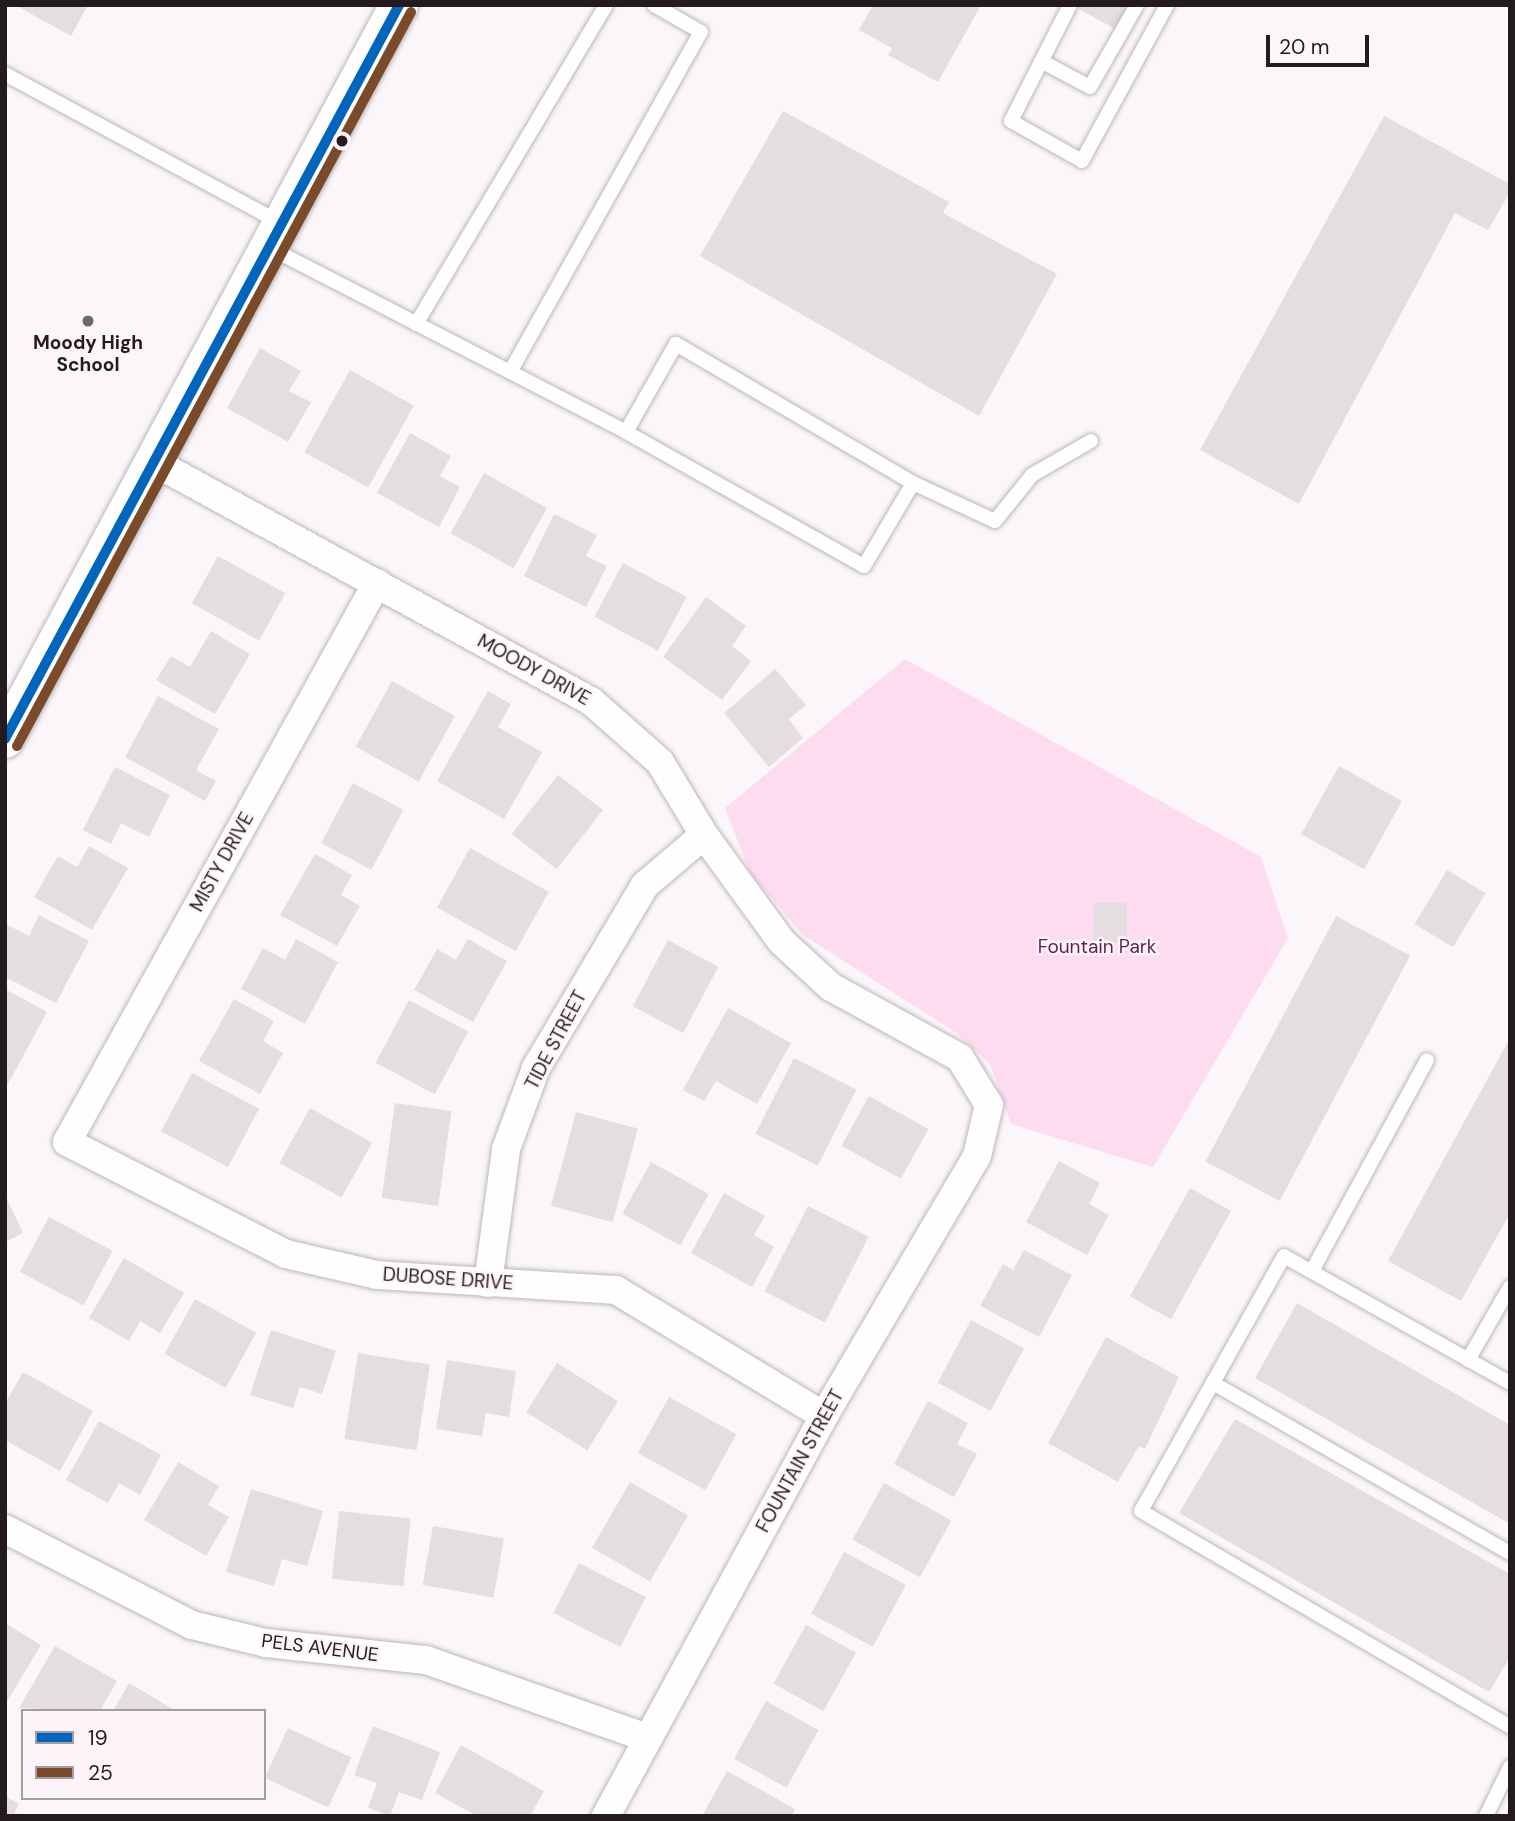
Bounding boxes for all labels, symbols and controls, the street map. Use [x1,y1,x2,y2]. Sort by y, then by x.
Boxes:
scale bar [1270,21,1373,65]
text: 20 m [1279,33,1330,61]
unlabelled marker [335,134,349,148]
marker: Moody High School [80,313,96,329]
place label: Moody High School [33,332,143,376]
street label: MOODY DRIVE [473,630,595,710]
street label: MISTY DRIVE [185,808,259,916]
park label: Fountain Park [1038,936,1156,958]
street label: TIDE STREET [520,987,592,1093]
street label: DUBOSE DRIVE [382,1263,514,1295]
street label: FOUNTAIN STREET [751,1386,849,1536]
street label: PELS AVENUE [260,1630,380,1666]
legend [21,1709,266,1800]
text: 19 [88,1724,108,1752]
text: 25 [88,1759,113,1787]

